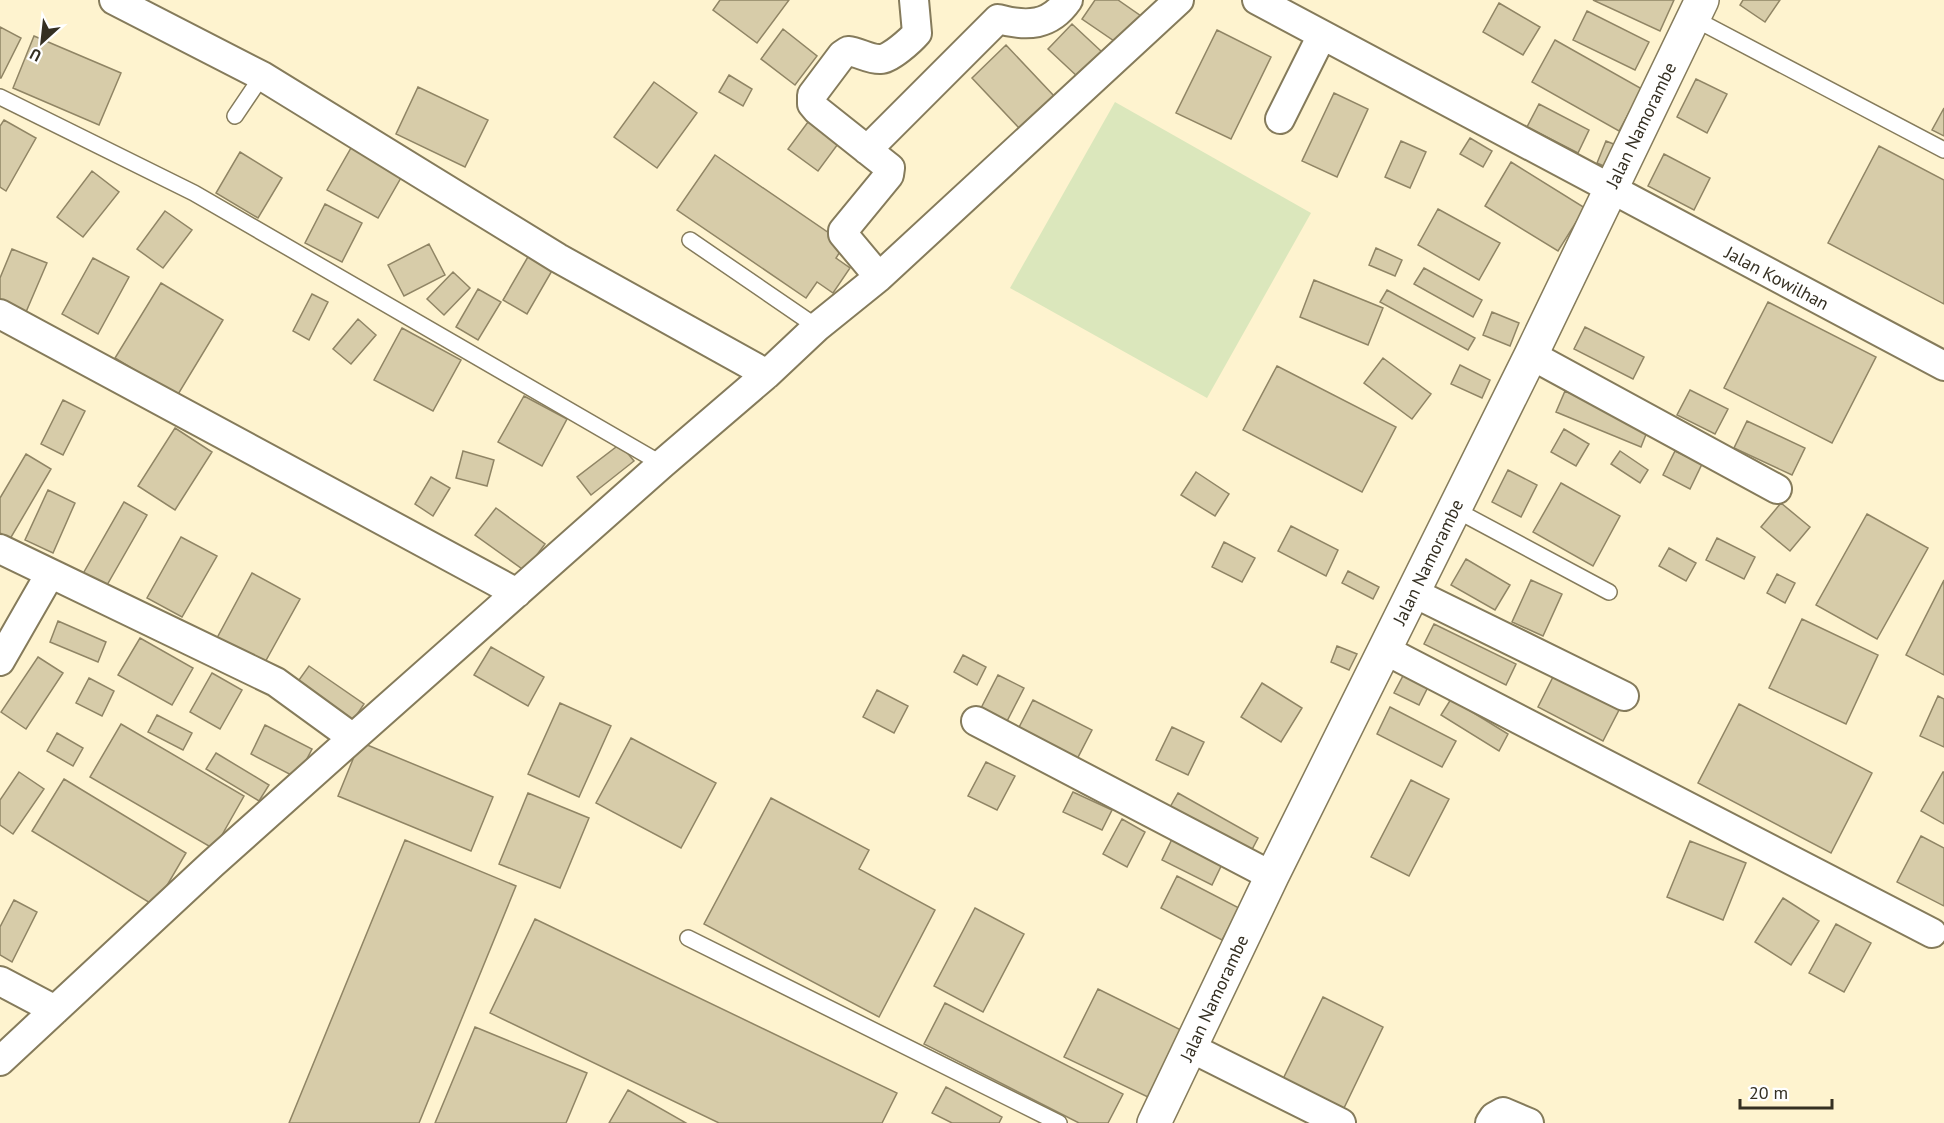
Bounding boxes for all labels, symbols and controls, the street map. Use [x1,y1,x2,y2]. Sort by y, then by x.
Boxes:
north arrow [12,12,72,72]
text: U [26,44,44,67]
street label: Jalan Namorambe [1600,58,1681,192]
street label: Jalan Kowilhan [1720,240,1833,315]
street label: Jalan Namorambe [1387,495,1468,629]
street label: Jalan Namorambe [1174,931,1253,1066]
scale bar [1740,1072,1832,1110]
text: 20 m [1749,1081,1788,1104]

